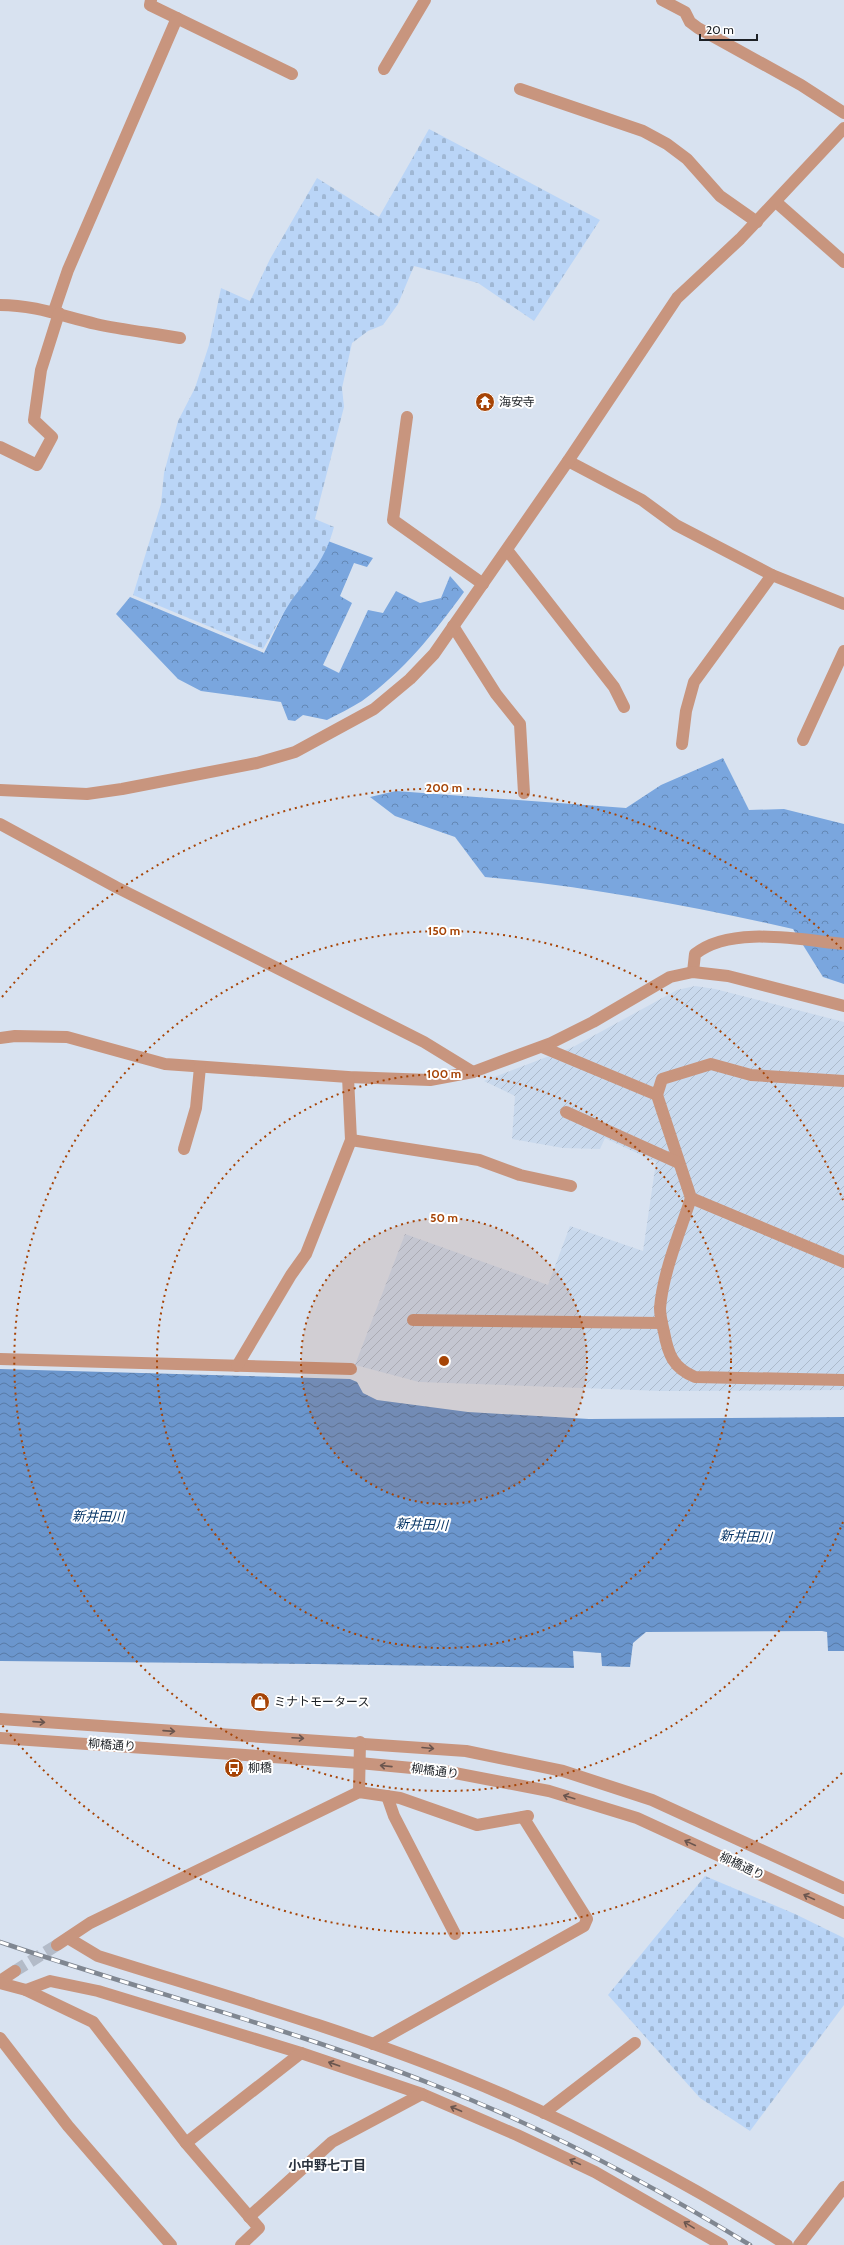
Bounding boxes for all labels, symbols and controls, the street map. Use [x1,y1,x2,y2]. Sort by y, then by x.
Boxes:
scale bar [700,16,757,42]
text: 20 m [706,22,734,37]
temple icon: 海安寺 [474,391,496,413]
place label: 海安寺 [499,394,535,409]
text: 200 m [426,780,462,795]
text: 150 m [428,923,460,938]
text: 100 m [427,1066,461,1081]
text: 50 m [430,1210,458,1225]
centre of rings [437,1354,451,1368]
water label: 新井田川 [72,1508,126,1524]
water label: 新井田川 [396,1515,450,1533]
water label: 新井田川 [720,1527,774,1545]
shop icon: ミナトモータース [249,1691,271,1713]
place label: ミナトモータース [274,1694,369,1709]
one-way arrow [32,1719,45,1726]
one-way arrow [162,1727,175,1734]
street label: 柳橋通り [88,1735,137,1754]
one-way arrow [291,1735,304,1742]
one-way arrow [421,1744,434,1751]
bus stop icon: 柳橋 [223,1757,245,1779]
place label: 柳橋 [248,1760,272,1775]
street label: 柳橋通り [410,1760,460,1781]
one-way arrow [380,1762,393,1769]
one-way arrow [562,1793,575,1800]
one-way arrow [685,1839,697,1846]
street label: 柳橋通り [717,1849,767,1882]
one-way arrow [803,1893,815,1900]
one-way arrow [329,2060,341,2068]
one-way arrow [451,2105,463,2112]
district label: 小中野七丁目 [288,2157,366,2173]
one-way arrow [569,2158,581,2165]
one-way arrow [684,2221,695,2229]

